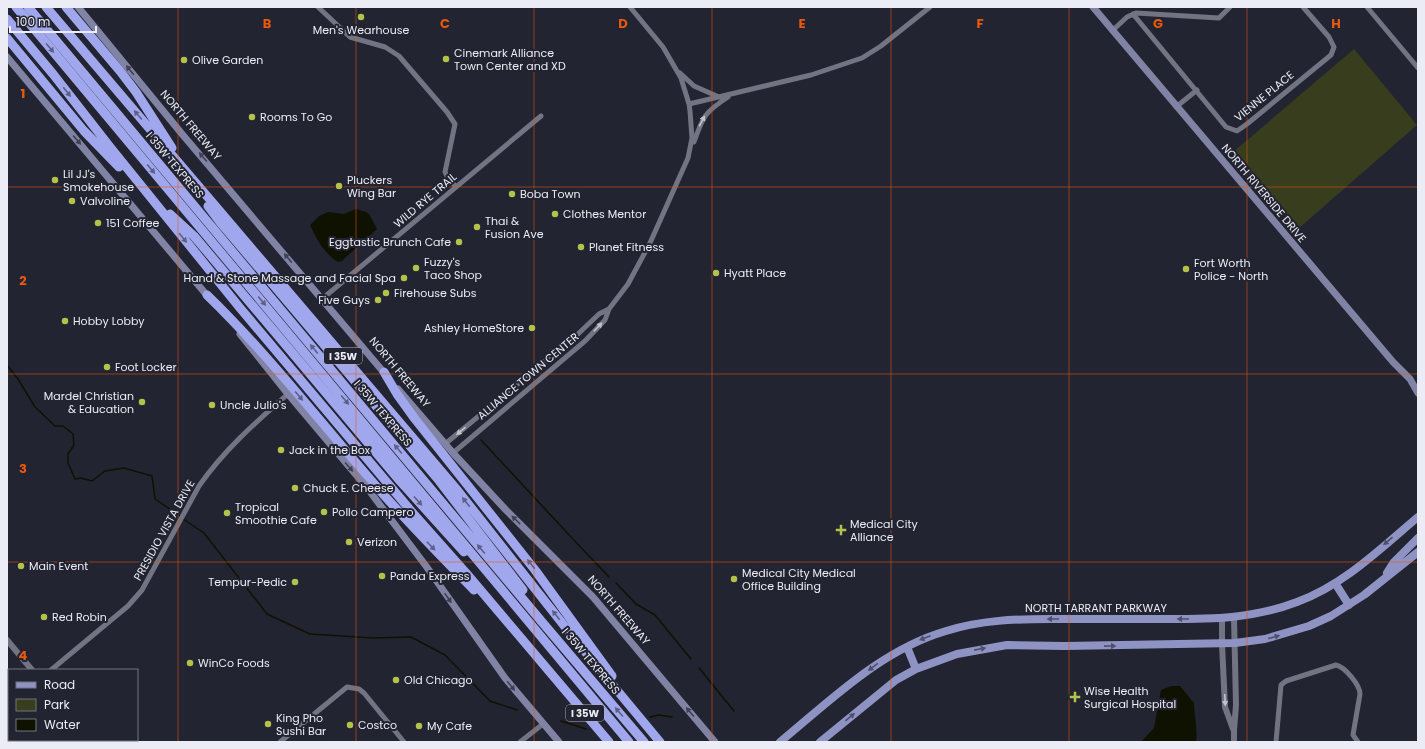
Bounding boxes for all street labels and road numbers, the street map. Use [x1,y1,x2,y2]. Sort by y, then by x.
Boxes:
street label: VIENNE PLACE [1231,67,1297,125]
street label: NORTH FREEWAY [157,86,226,164]
street label: I 35W TEXPRESS [142,128,208,202]
street label: NORTH RIVERSIDE DRIVE [1218,140,1310,246]
street label: WILD RYE TRAIL [390,169,460,231]
street label: ALLIANCE TOWN CENTER [474,329,582,423]
street label: NORTH FREEWAY [366,333,435,411]
road number: I 35W [324,348,362,364]
street label: I 35W TEXPRESS [350,376,416,450]
street label: PRESIDIO VISTA DRIVE [130,477,198,583]
street label: NORTH FREEWAY [584,572,654,649]
street label: NORTH TARRANT PARKWAY [1025,600,1168,616]
street label: I 35W TEXPRESS [558,624,624,698]
road number: I 35W [566,705,604,721]

